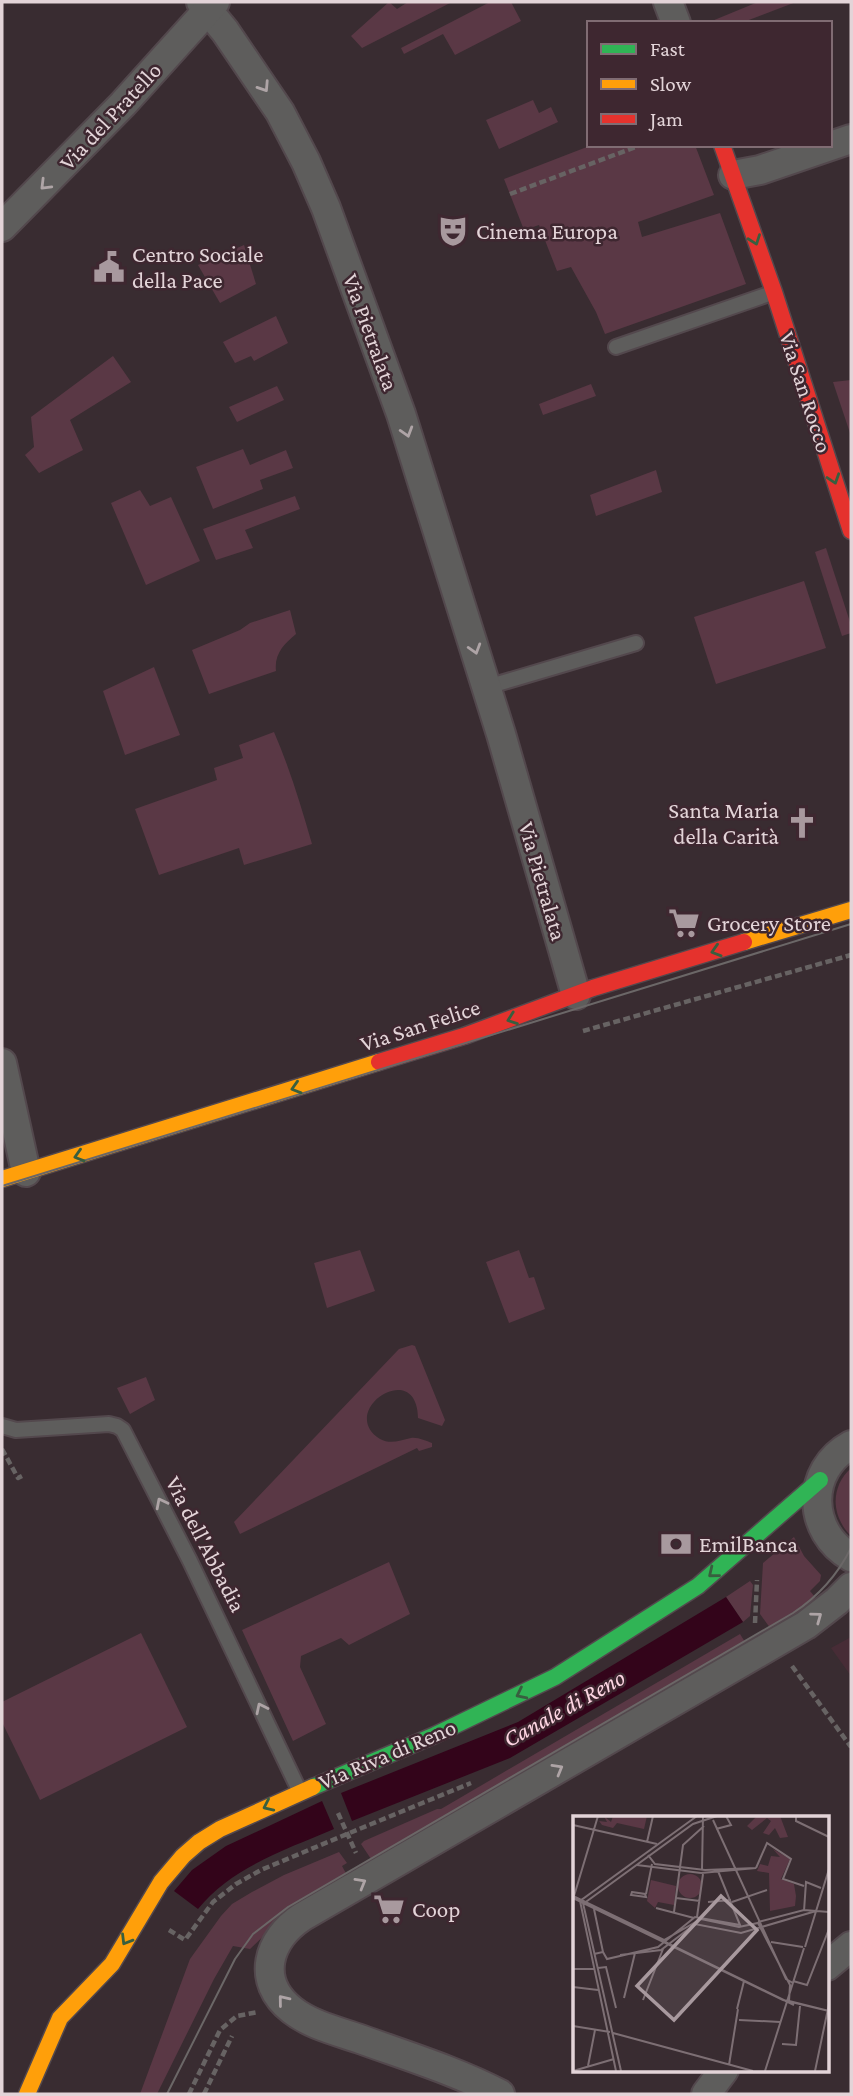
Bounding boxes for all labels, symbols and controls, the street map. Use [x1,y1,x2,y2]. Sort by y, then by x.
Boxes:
legend [587,21,832,147]
text: Fast [650,37,686,61]
street label: Via del Pratello [54,57,166,175]
text: Slow [650,72,692,96]
one-way arrow [255,79,268,92]
text: Jam [648,107,683,131]
one-way arrow [40,176,53,189]
theatre icon: Cinema Europa [436,214,470,248]
place label: Cinema Europa [476,218,618,244]
one-way arrow [747,233,761,245]
place label: Centro Sociale della Pace [132,241,263,293]
public building icon: Centro Sociale della Pace [92,250,126,284]
street label: Via Pietralata [338,270,404,394]
street label: Via San Rocco [774,328,838,456]
one-way arrow [399,425,413,438]
one-way arrow [826,472,840,484]
one-way arrow [467,643,481,655]
place label: Santa Maria della Carità [668,797,779,849]
church icon: Santa Maria della Carità [785,806,819,840]
street label: Via Pietralata [514,819,572,944]
supermarket icon: Grocery Store [667,906,701,940]
place label: Grocery Store [707,910,831,936]
one-way arrow [710,942,722,957]
street label: Via San Felice [357,993,483,1057]
one-way arrow [507,1011,519,1025]
one-way arrow [290,1080,302,1095]
one-way arrow [73,1147,85,1162]
street label: Via dell'Abbadia [161,1472,252,1617]
one-way arrow [155,1498,169,1510]
bank icon: EmilBanca [659,1527,693,1561]
place label: EmilBanca [699,1531,798,1557]
one-way arrow [708,1565,721,1578]
one-way arrow [809,1613,822,1625]
water label: Canale di Reno [498,1663,629,1752]
one-way arrow [516,1686,528,1700]
one-way arrow [255,1702,269,1715]
street label: Via Riva di Reno [314,1713,460,1795]
one-way arrow [550,1764,563,1777]
one-way arrow [263,1798,275,1812]
inset map [573,1816,828,2072]
one-way arrow [354,1878,366,1891]
supermarket icon: Coop [372,1892,406,1926]
place label: Coop [412,1896,460,1922]
one-way arrow [122,1933,135,1946]
one-way arrow [279,1995,292,2007]

